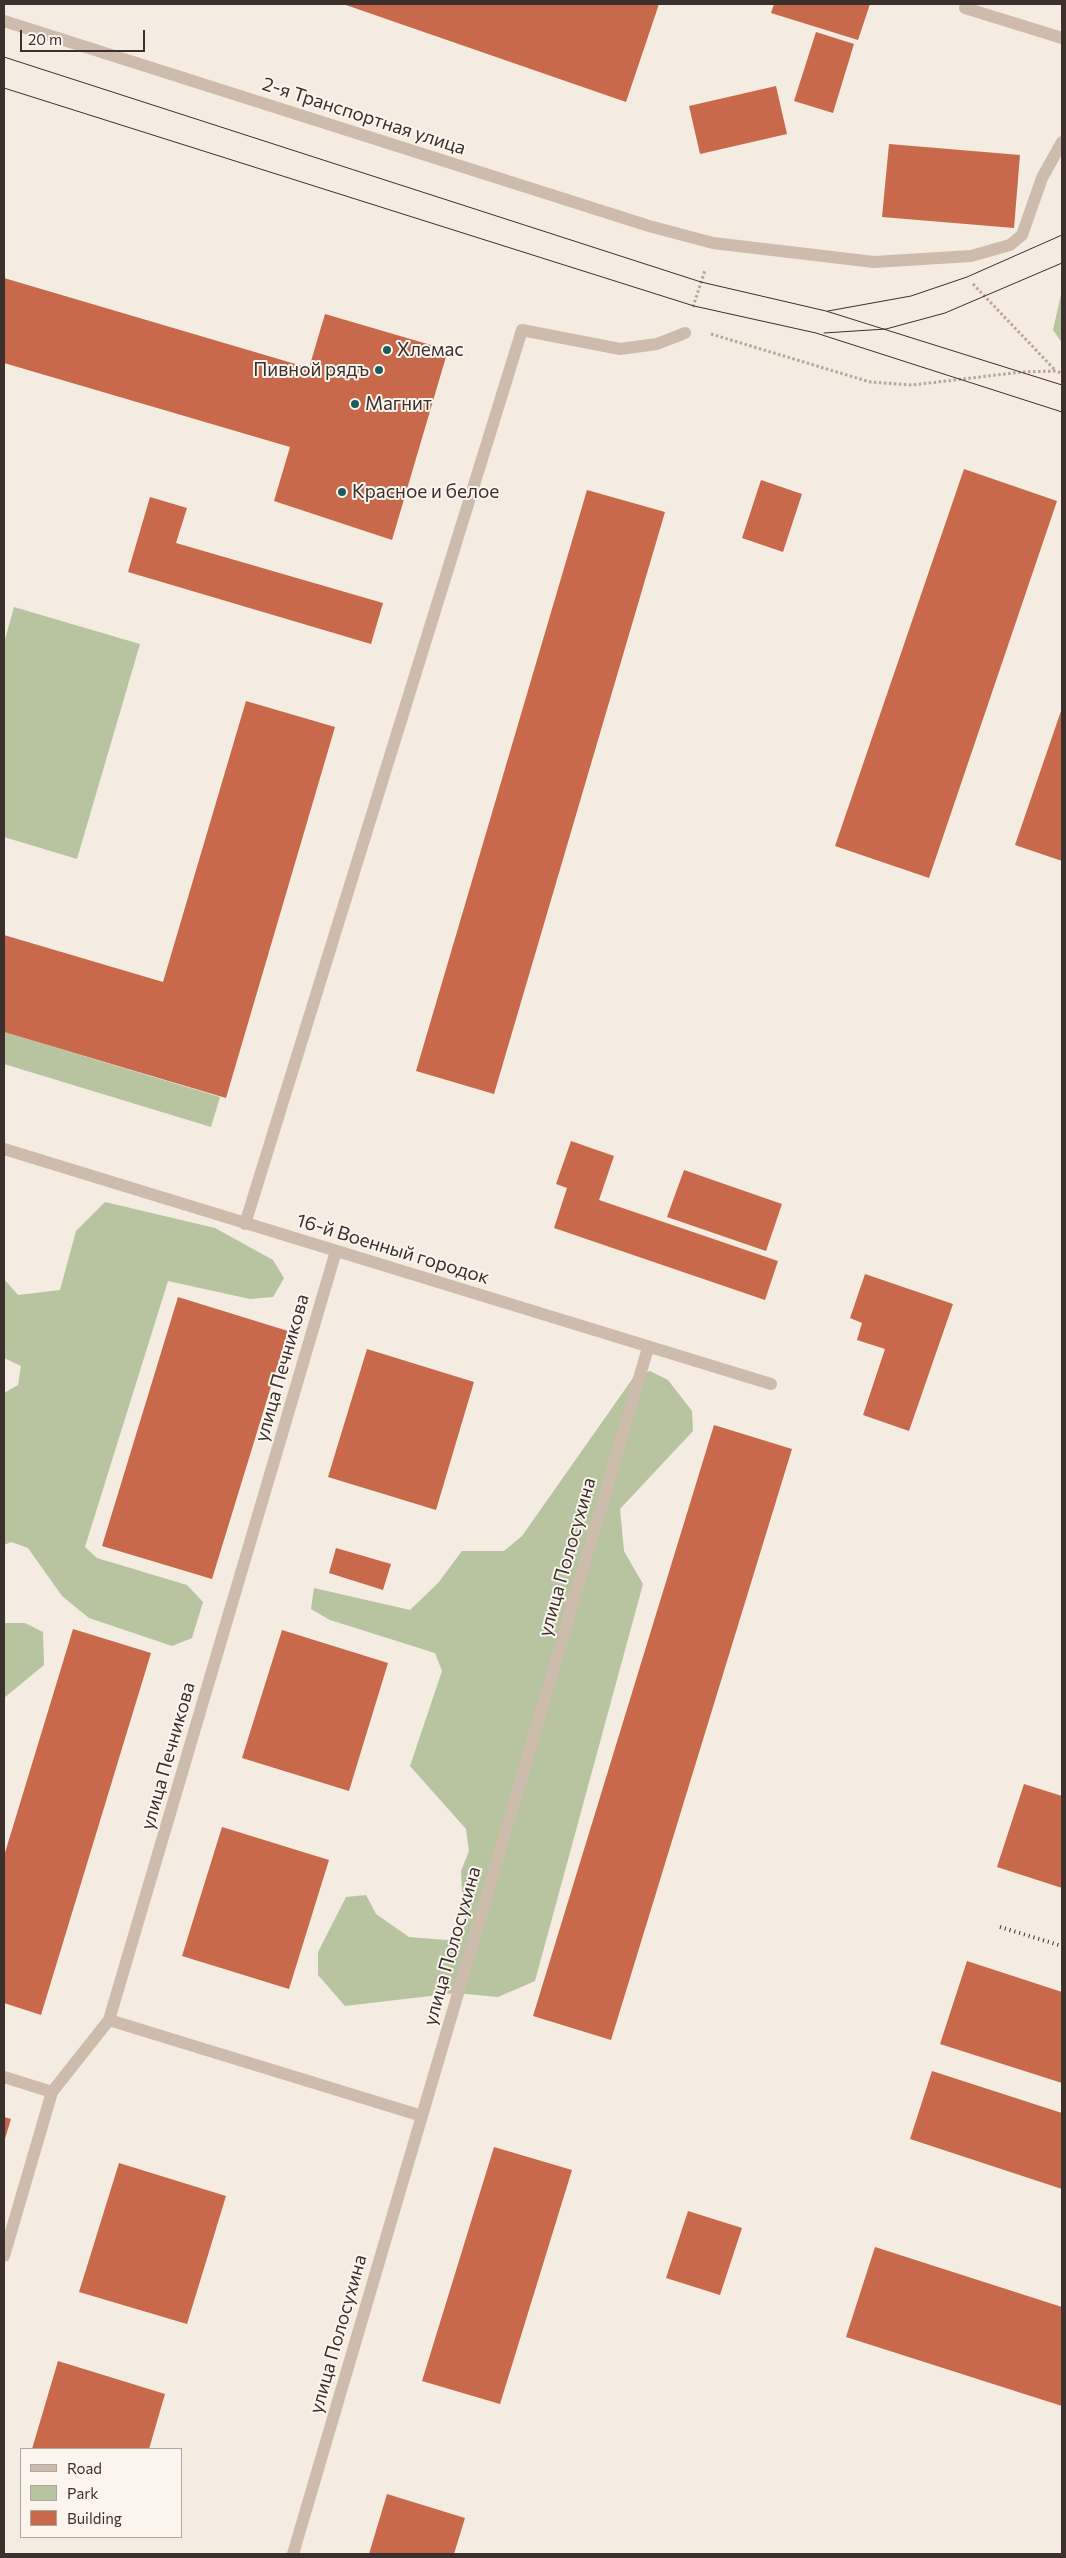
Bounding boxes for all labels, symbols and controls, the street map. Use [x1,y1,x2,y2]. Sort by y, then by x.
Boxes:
scale bar [22,20,148,52]
text: 20 m [28,30,62,48]
street label: 2-я Транспортная улица [260,72,468,160]
place label: Хлемас [397,339,464,361]
marker: Хлемас [381,344,393,356]
place label: Пивной рядъ [253,359,369,381]
marker: Пивной рядъ [373,364,385,376]
place label: Магнит [365,393,432,415]
marker: Магнит [349,398,361,410]
place label: Красное и белое [352,481,499,503]
marker: Красное и белое [336,486,348,498]
street label: 16-й Военный городок [294,1209,492,1289]
street label: улица Печникова [250,1291,314,1445]
street label: улица Полосухина [533,1475,601,1639]
street label: улица Печникова [136,1679,200,1833]
street label: улица Полосухина [418,1864,486,2028]
street label: улица Полосухина [304,2252,372,2416]
legend [20,2448,182,2538]
text: Road [67,2459,102,2477]
text: Park [67,2484,98,2502]
text: Building [67,2509,122,2527]

